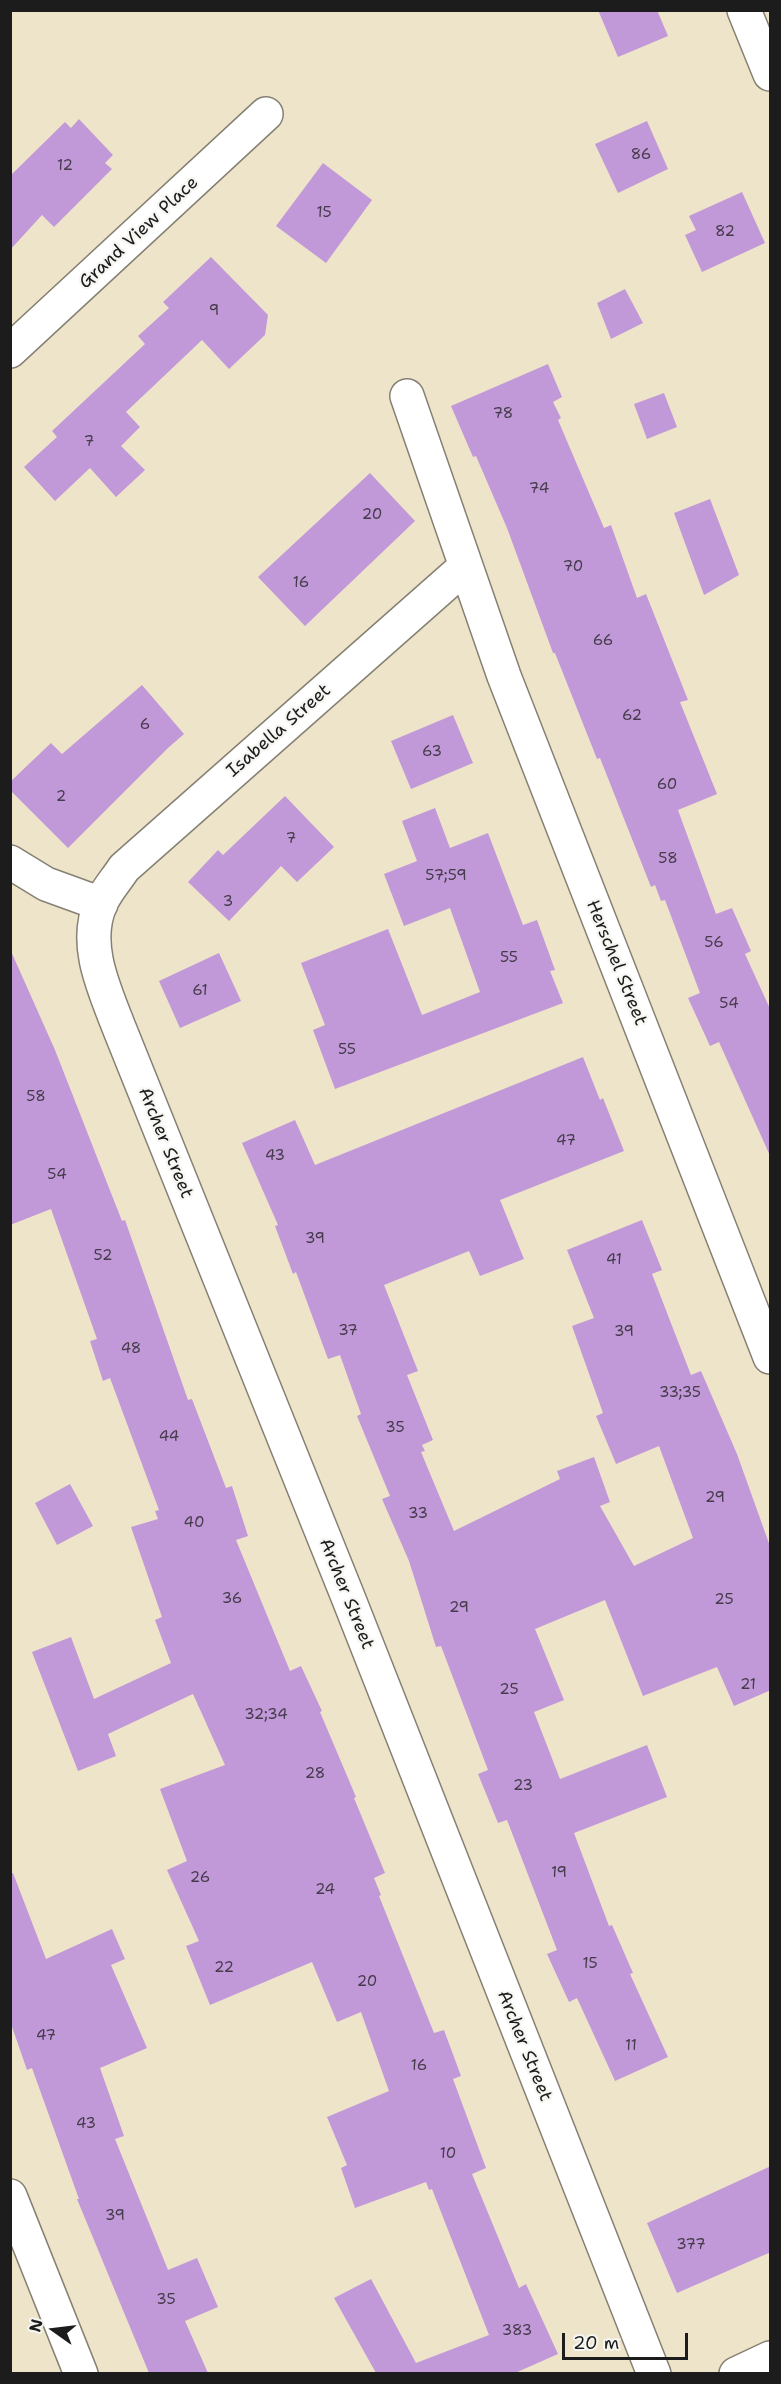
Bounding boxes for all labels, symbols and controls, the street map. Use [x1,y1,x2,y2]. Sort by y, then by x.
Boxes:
house number: 86 [631,146,651,164]
house number: 12 [57,157,73,175]
street label: Grand View Place [75,172,203,294]
house number: 15 [316,204,332,222]
house number: 82 [715,223,735,241]
house number: 9 [209,302,219,320]
house number: 78 [493,405,513,423]
house number: 7 [84,433,94,451]
house number: 74 [529,480,549,498]
house number: 20 [362,506,382,524]
house number: 70 [563,558,583,576]
house number: 16 [293,574,309,592]
house number: 66 [593,632,613,650]
street label: Isabella Street [223,680,335,782]
house number: 62 [622,707,642,725]
house number: 6 [140,716,150,734]
house number: 63 [422,743,442,761]
house number: 60 [657,776,677,794]
house number: 2 [56,788,66,806]
house number: 7 [286,830,296,848]
house number: 58 [658,850,678,868]
house number: 57;59 [425,867,467,885]
house number: 3 [223,893,233,911]
street label: Herschel Street [581,897,651,1029]
house number: 56 [704,934,724,952]
house number: 55 [500,949,518,967]
house number: 61 [192,982,208,1000]
house number: 54 [719,995,739,1013]
house number: 55 [338,1041,356,1059]
street label: Archer Street [133,1084,197,1202]
house number: 58 [26,1088,46,1106]
house number: 47 [556,1132,576,1150]
house number: 43 [265,1147,285,1165]
house number: 54 [47,1166,67,1184]
house number: 39 [305,1230,325,1248]
house number: 52 [94,1247,112,1265]
house number: 41 [606,1251,622,1269]
house number: 37 [338,1322,358,1340]
house number: 39 [614,1323,634,1341]
house number: 48 [121,1340,141,1358]
house number: 33;35 [659,1384,701,1402]
house number: 35 [385,1419,405,1437]
house number: 44 [159,1428,179,1446]
house number: 29 [705,1489,725,1507]
house number: 33 [408,1505,428,1523]
house number: 40 [184,1514,204,1532]
street label: Archer Street [314,1535,378,1653]
house number: 36 [222,1590,242,1608]
house number: 25 [714,1591,734,1609]
house number: 29 [449,1599,469,1617]
house number: 21 [740,1676,756,1694]
house number: 25 [499,1681,519,1699]
house number: 32;34 [244,1706,288,1724]
house number: 28 [305,1765,325,1783]
house number: 23 [513,1777,533,1795]
house number: 19 [551,1864,567,1882]
house number: 26 [190,1869,210,1887]
house number: 24 [315,1881,335,1899]
house number: 15 [582,1955,598,1973]
house number: 22 [214,1959,234,1977]
house number: 20 [357,1973,377,1991]
street label: Archer Street [492,1987,556,2105]
house number: 47 [36,2027,56,2045]
house number: 11 [625,2037,637,2055]
house number: 16 [411,2057,427,2075]
house number: 43 [76,2115,96,2133]
house number: 10 [440,2145,456,2163]
house number: 39 [105,2207,125,2225]
house number: 377 [676,2236,706,2254]
house number: 35 [156,2291,176,2309]
north arrow [24,2300,84,2360]
text: N [24,2317,48,2334]
scale bar [565,2321,691,2359]
house number: 383 [502,2322,532,2340]
text: 20 m [573,2331,619,2355]

